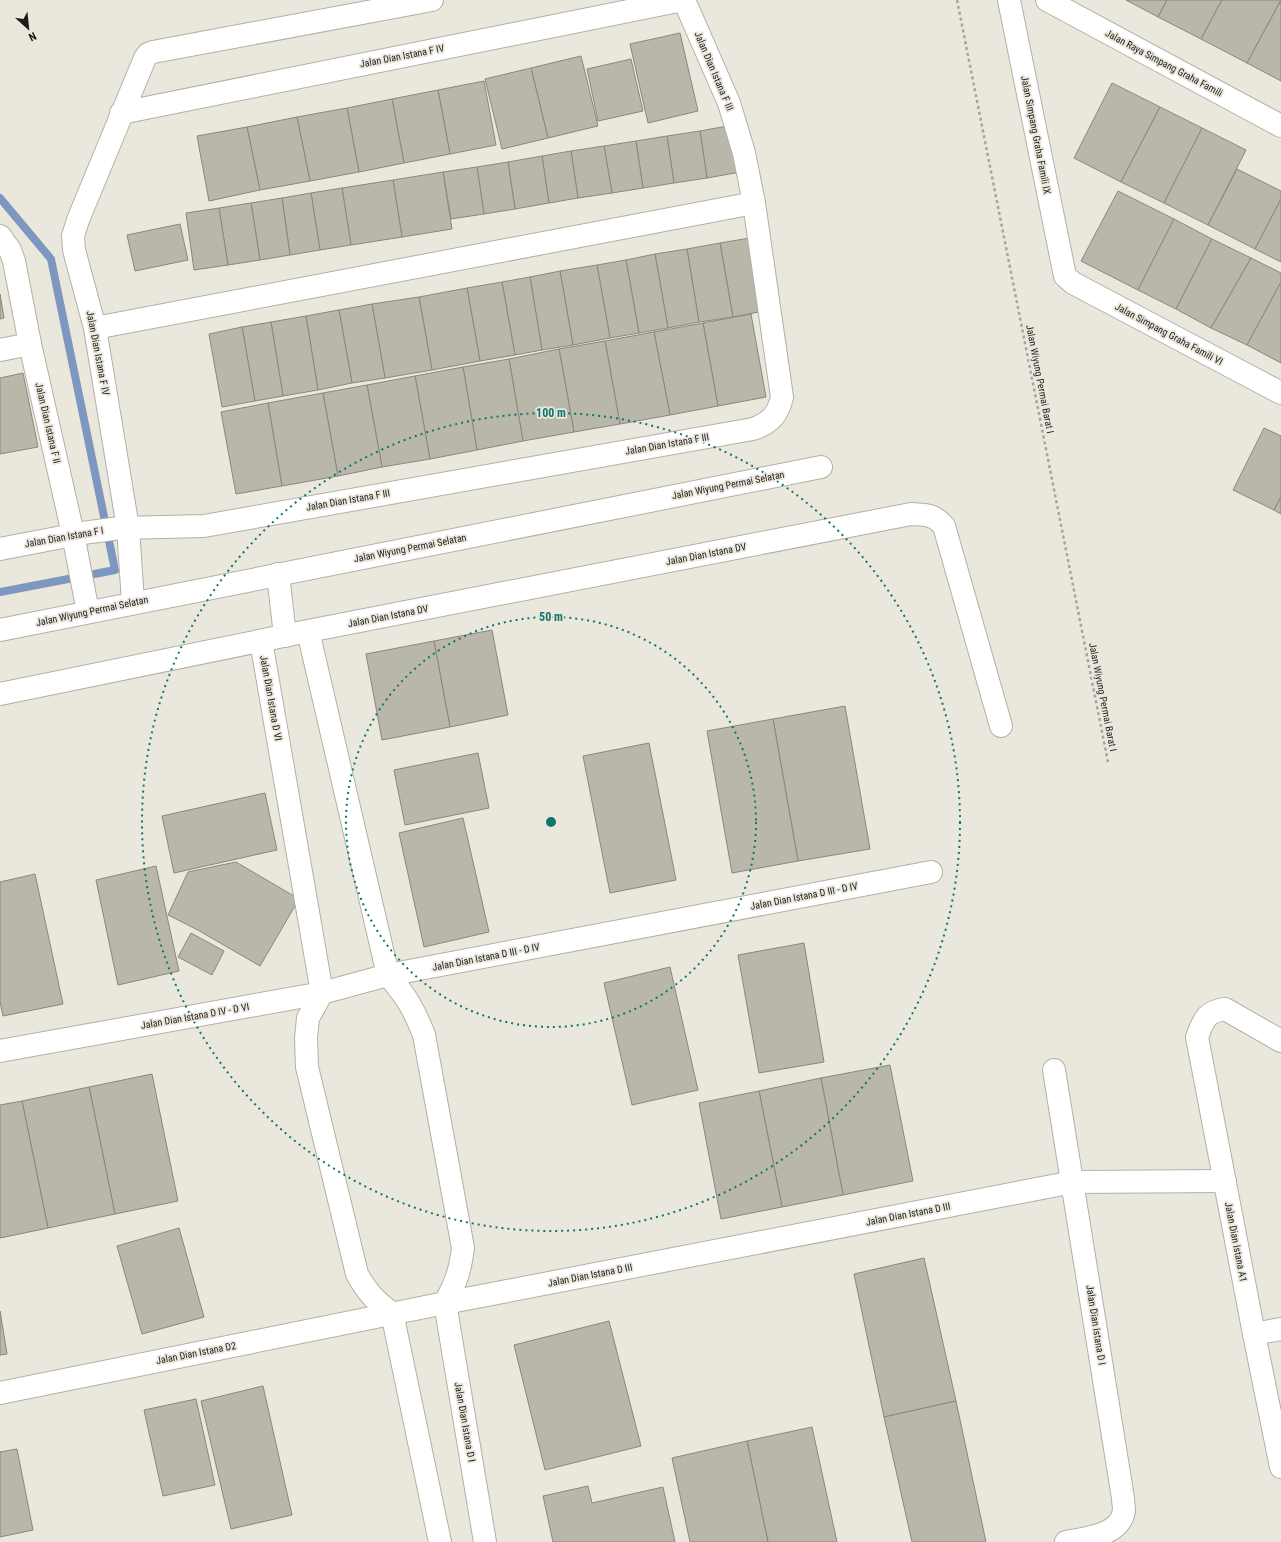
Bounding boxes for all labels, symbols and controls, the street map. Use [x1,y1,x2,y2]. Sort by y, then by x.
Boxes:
north arrow [8,8,48,48]
street label: Jalan Raya Simpang Graha Famili [1104,27,1224,99]
text: N [26,29,38,44]
street label: Jalan Dian Istana F III [692,30,736,112]
street label: Jalan Dian Istana F IV [359,42,446,70]
street label: Jalan Simpang Graha Famili IX [1019,75,1053,196]
street label: Jalan Simpang Graha Famili VI [1113,301,1225,367]
street label: Jalan Dian Istana F IV [84,310,112,397]
street label: Jalan Wiyung Permai Barat I [1024,324,1056,434]
street label: Jalan Dian Istana F II [33,382,63,464]
text: 100 m [536,406,566,420]
street label: Jalan Dian Istana F III [624,431,710,457]
street label: Jalan Wiyung Permai Selatan [671,469,785,501]
street label: Jalan Dian Istana F III [305,487,391,513]
street label: Jalan Dian Istana F I [24,525,104,549]
street label: Jalan Wiyung Permai Selatan [353,532,467,564]
street label: Jalan Dian Istana DV [665,541,748,567]
street label: Jalan Wiyung Permai Selatan [35,594,149,628]
street label: Jalan Dian Istana DV [347,603,430,629]
text: 50 m [539,610,563,624]
street label: Jalan Wiyung Permai Barat I [1087,642,1119,752]
street label: Jalan Dian Istana D VI [258,654,284,742]
centre of rings [544,815,558,829]
street label: Jalan Dian Istana D III - D IV [749,880,859,912]
street label: Jalan Dian Istana D III - D IV [431,941,541,973]
street label: Jalan Dian Istana D IV - D VI [140,1001,250,1031]
street label: Jalan Dian Istana D III [865,1200,951,1228]
street label: Jalan Dian Istana A1 [1223,1201,1249,1283]
street label: Jalan Dian Istana D III [547,1261,633,1289]
street label: Jalan Dian Istana D I [1084,1284,1108,1366]
street label: Jalan Dian Istana D2 [155,1340,237,1366]
street label: Jalan Dian Istana D I [453,1381,477,1463]

